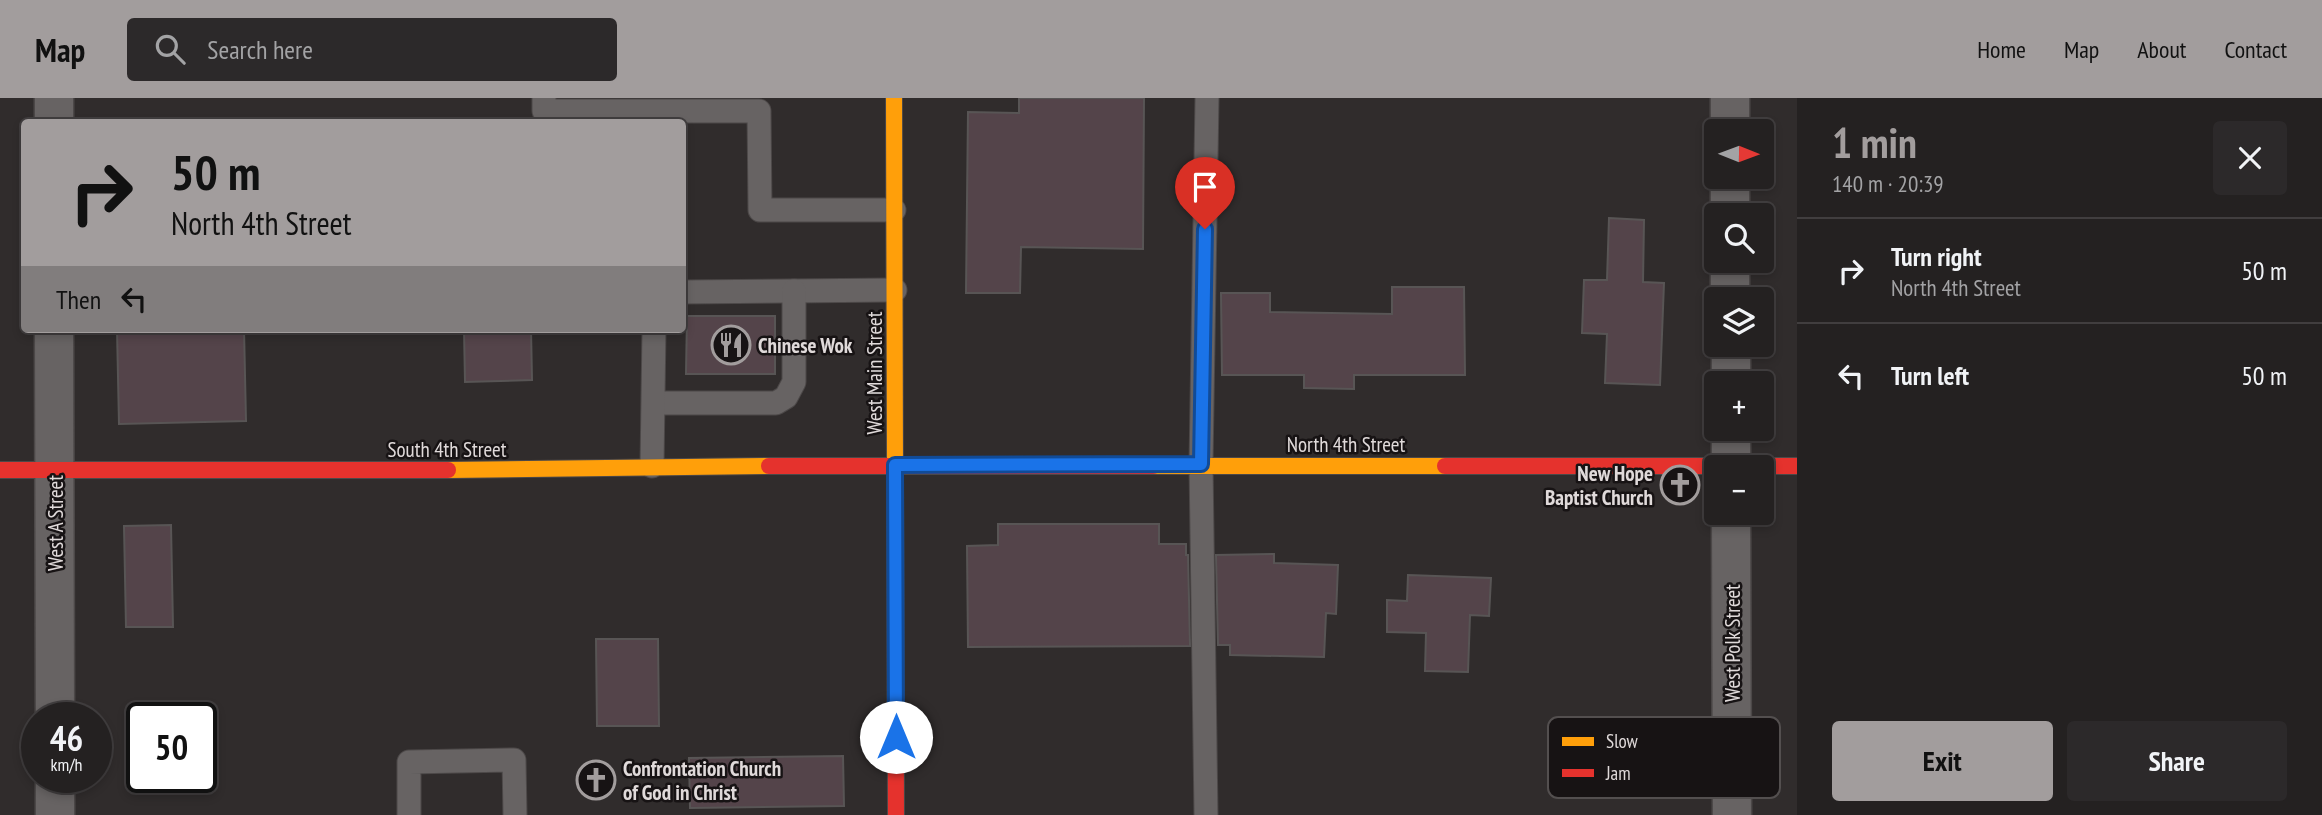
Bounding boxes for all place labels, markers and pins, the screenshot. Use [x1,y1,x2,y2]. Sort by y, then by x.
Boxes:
pin [1175,157,1235,229]
restaurant icon: Chinese Wok [710,324,752,366]
place label: Chinese Wok [758,332,853,359]
place label: New Hope Baptist Church [1545,460,1653,511]
church icon: New Hope Baptist Church [1659,464,1701,506]
place label: Confrontation Church of God in Christ [623,755,781,806]
church icon: Confrontation Church of God in Christ [575,759,617,801]

